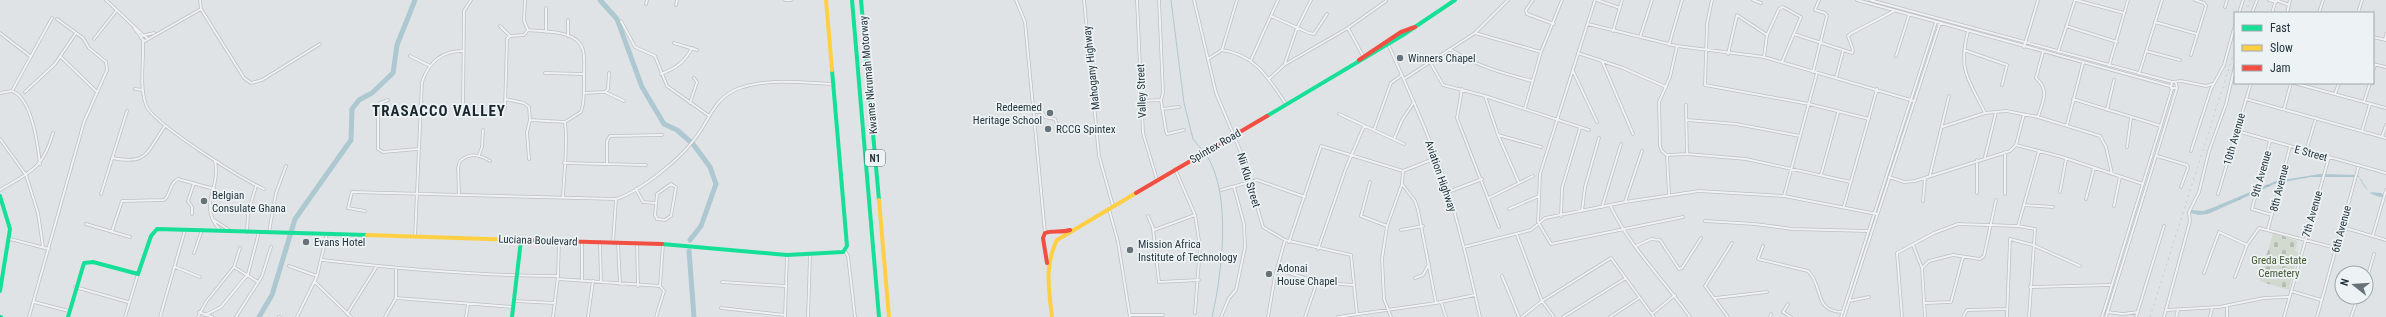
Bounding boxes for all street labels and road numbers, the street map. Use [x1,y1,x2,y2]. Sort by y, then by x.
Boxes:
street label: Kwame Nkrumah Motorway [857,15,880,135]
street label: Mahogany Highway [1081,25,1102,111]
street label: Valley Street [1134,64,1149,118]
street label: 10th Avenue [2221,112,2248,167]
street label: Spintex Road [1187,127,1243,166]
street label: Aviation Highway [1422,139,1459,214]
street label: E Street [2293,143,2329,164]
street label: 9th Avenue [2249,149,2274,199]
road number: N1 [865,150,885,166]
street label: Nii Klu Street [1234,151,1263,209]
street label: 8th Avenue [2267,163,2292,213]
street label: 7th Avenue [2300,189,2325,239]
street label: 6th Avenue [2329,204,2354,254]
street label: Luciana Boulevard [498,233,578,248]

